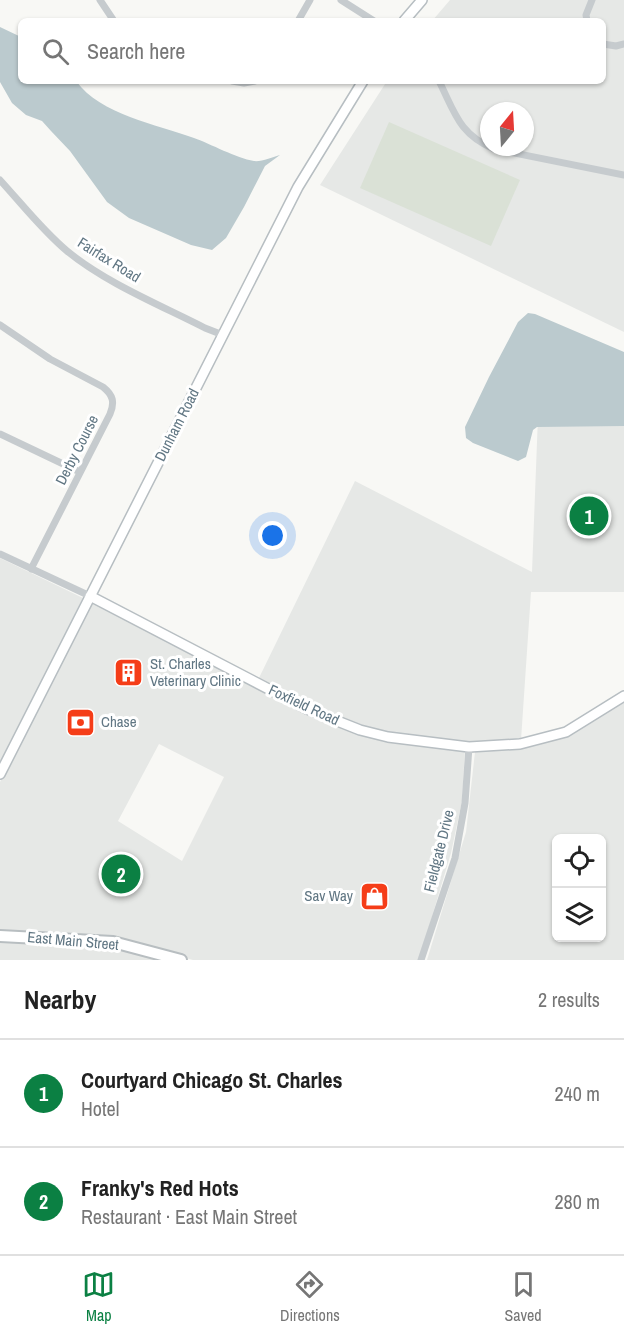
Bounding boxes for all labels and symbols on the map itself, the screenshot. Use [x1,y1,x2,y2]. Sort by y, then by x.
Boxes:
north arrow [480,102,534,156]
street label: Fairfax Road [74,232,145,287]
street label: Dunham Road [149,385,204,465]
street label: Derby Course [50,411,103,488]
pin: 1 [570,494,608,538]
your location [258,521,287,550]
place label: St. Charles Veterinary Clinic [150,653,241,691]
building icon: St. Charles Veterinary Clinic [113,657,145,689]
street label: Foxfield Road [265,679,343,730]
bank icon: Chase [64,706,96,738]
place label: Chase [101,711,137,732]
street label: Fieldgate Drive [418,807,459,894]
pin: 2 [102,852,140,896]
shop icon: Sav Way [358,880,390,912]
place label: Sav Way [304,885,354,906]
street label: East Main Street [26,926,120,955]

